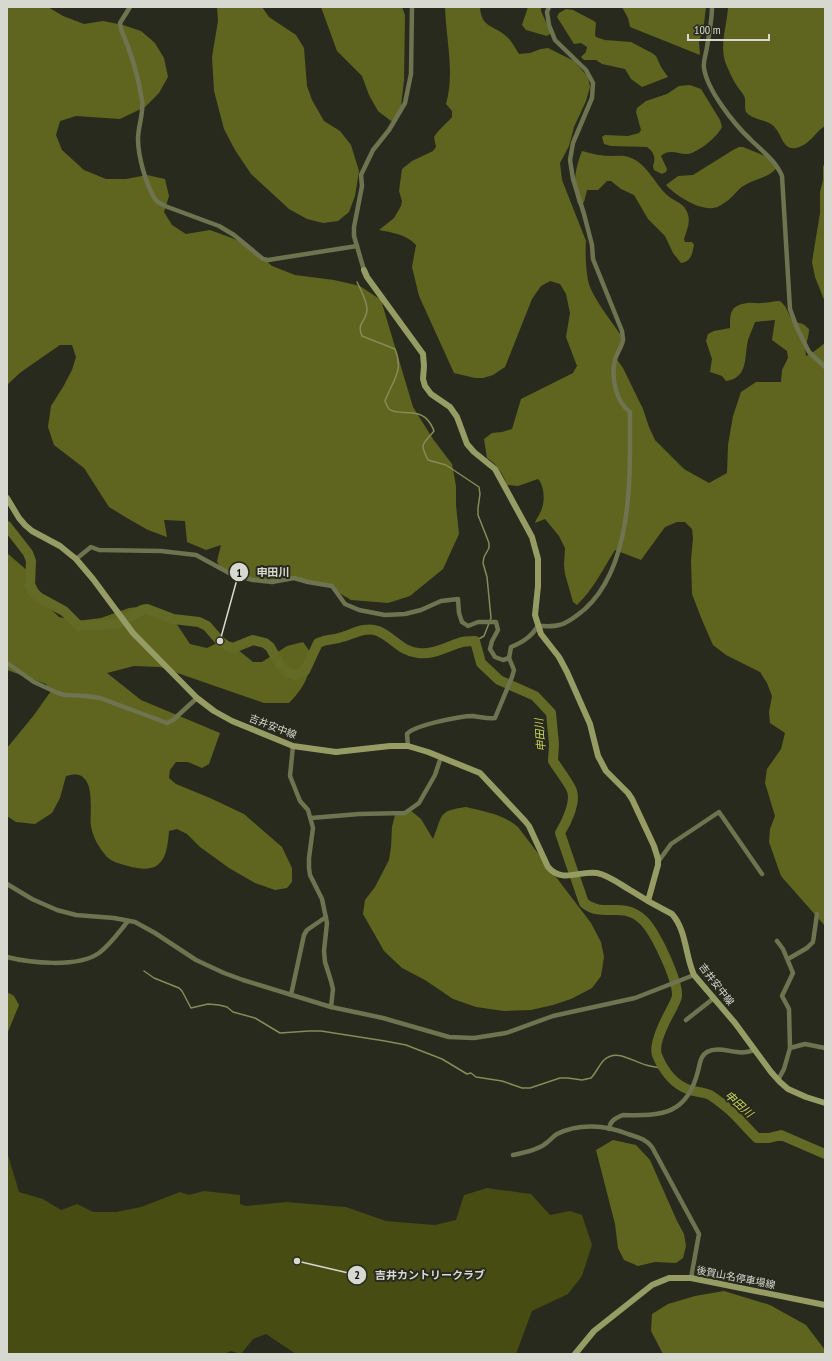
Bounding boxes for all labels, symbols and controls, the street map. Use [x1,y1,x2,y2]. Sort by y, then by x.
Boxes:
scale bar [688,16,769,42]
text: 100 m [694,22,721,37]
callout: 申田川 [229,561,298,584]
text: 1 [236,565,242,580]
text: 申田川 [257,565,290,579]
street label: 吉井安中線 [247,711,298,741]
water label: 申田川 [532,717,548,752]
street label: 吉井安中線 [696,961,737,1008]
water label: 申田川 [722,1088,757,1121]
callout: 吉井カントリークラブ [347,1263,493,1286]
street label: 後賀山名停車場線 [695,1263,776,1292]
text: 2 [354,1267,360,1282]
text: 吉井カントリークラブ [375,1268,485,1282]

